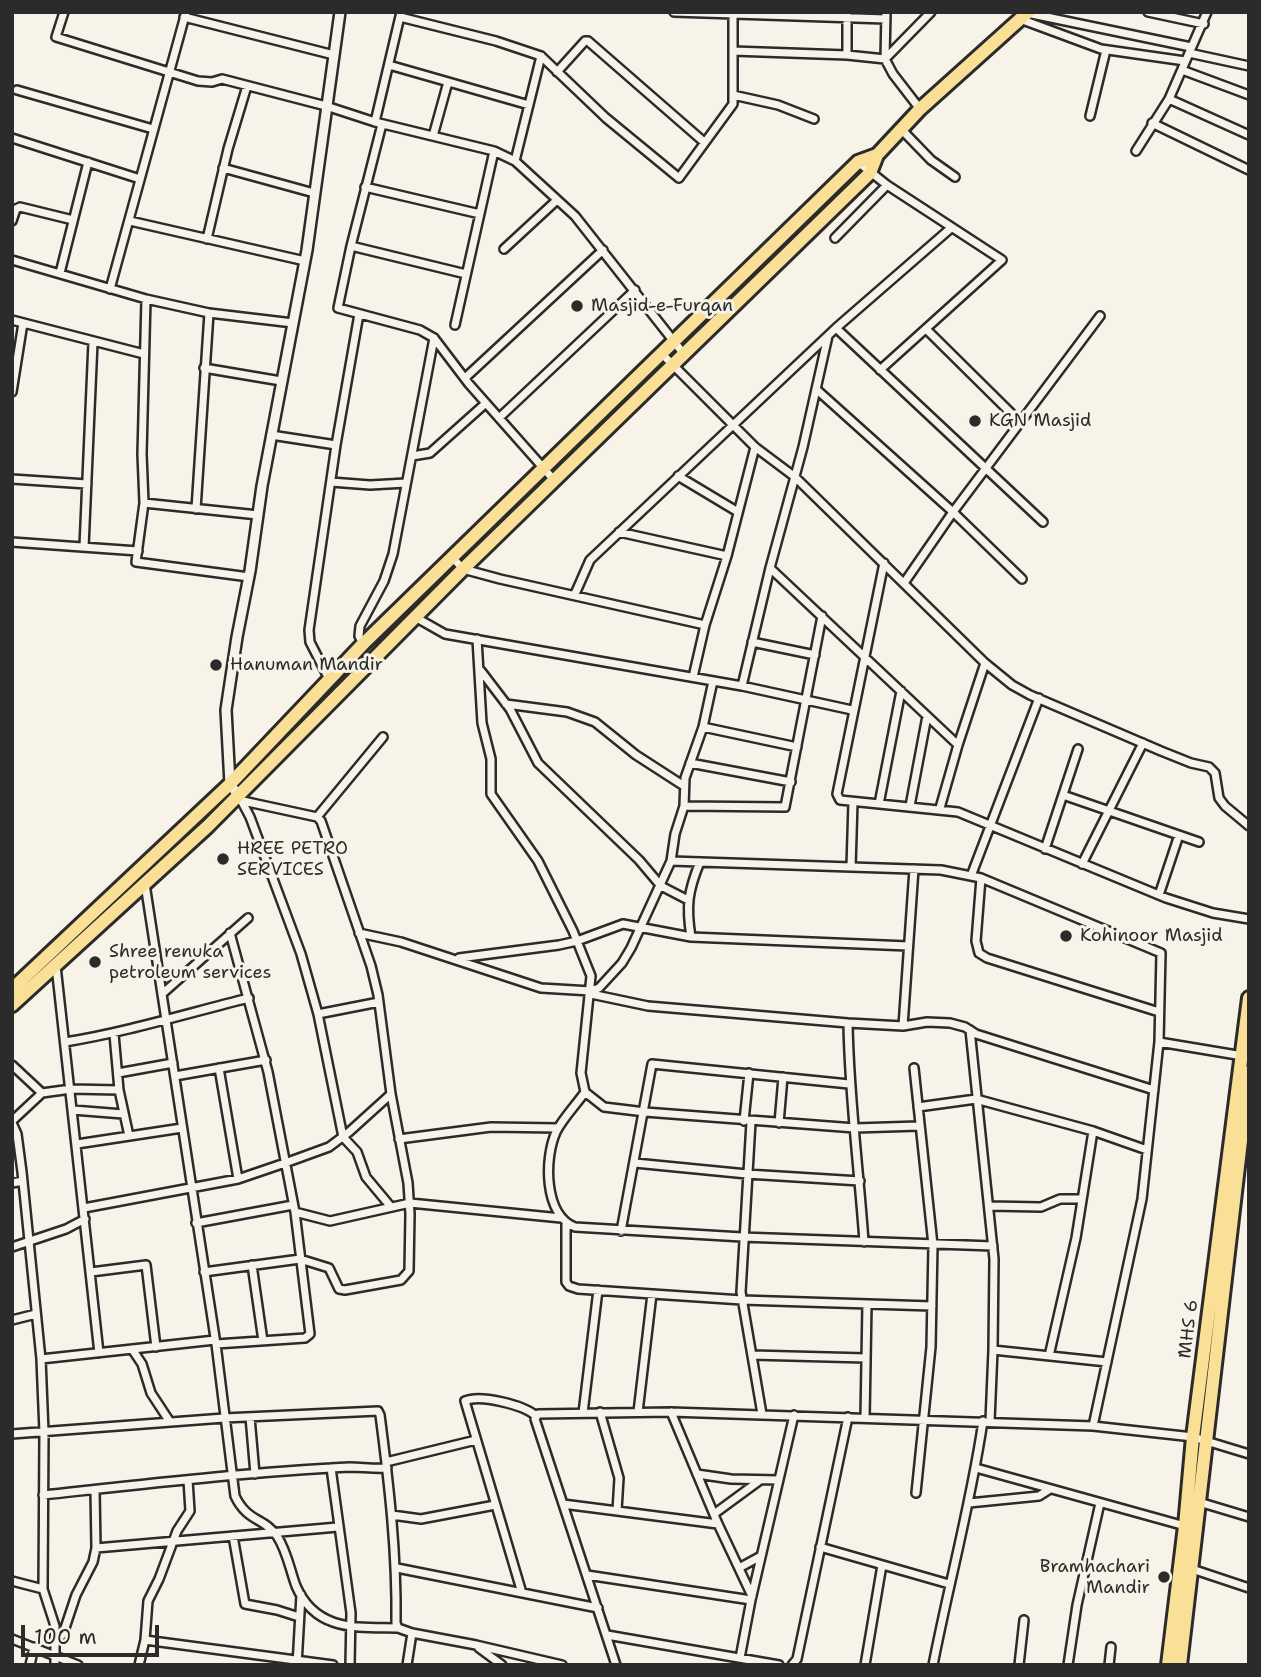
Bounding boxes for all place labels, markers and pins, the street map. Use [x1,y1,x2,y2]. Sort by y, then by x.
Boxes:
place label: Masjid-e-Furqan [591,295,733,317]
marker: Masjid-e-Furqan [569,298,585,314]
place label: KGN Masjid [989,410,1091,432]
marker: KGN Masjid [967,413,983,429]
place label: Hanuman Mandir [230,654,383,676]
marker: Hanuman Mandir [208,657,224,673]
place label: HREE PETRO SERVICES [237,838,348,880]
marker: HREE PETRO SERVICES [215,851,231,867]
place label: Kohinoor Masjid [1080,925,1223,947]
marker: Kohinoor Masjid [1058,928,1074,944]
place label: Shree renuka petroleum services [109,941,271,984]
marker: Shree renuka petroleum services [87,954,103,970]
place label: Bramhachari Mandir [1040,1556,1150,1598]
marker: Bramhachari Mandir [1156,1569,1172,1585]

